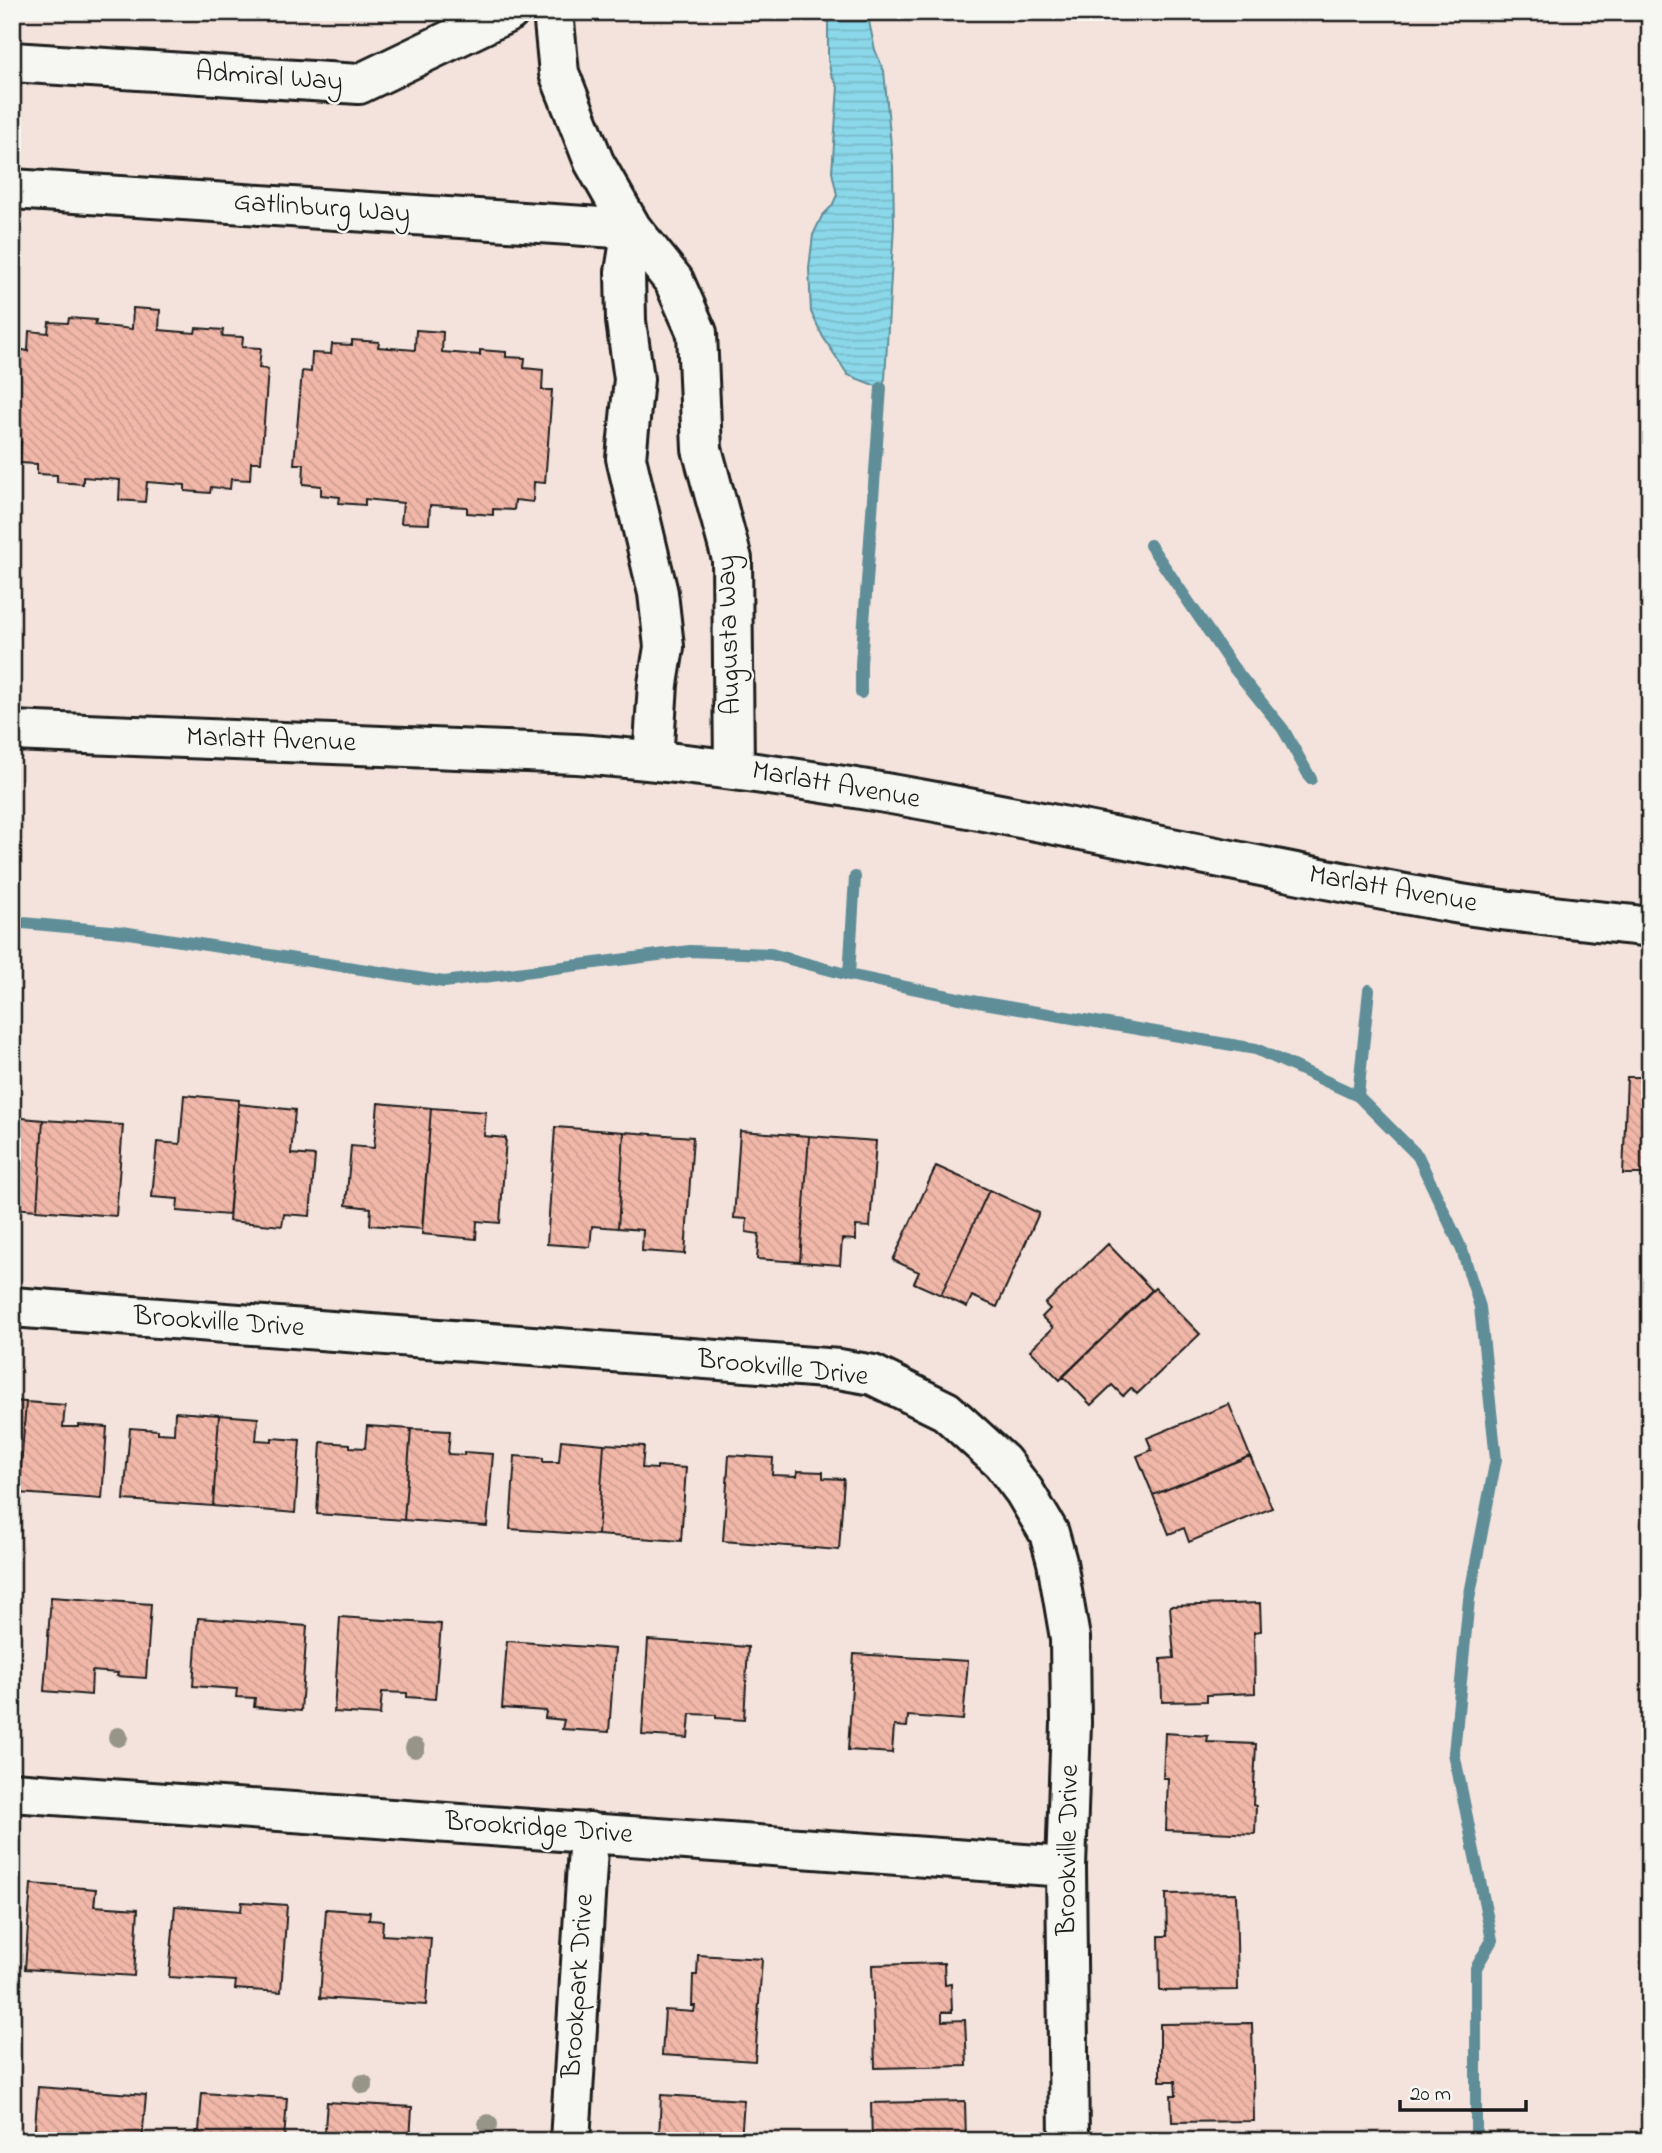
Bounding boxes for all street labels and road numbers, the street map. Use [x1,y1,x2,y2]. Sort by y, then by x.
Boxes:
street label: Admiral Way [194,52,344,104]
street label: Gatlinburg Way [232,182,412,236]
street label: Augusta Way [707,554,753,716]
street label: Marlatt Avenue [185,718,357,764]
street label: Marlatt Avenue [749,751,924,821]
street label: Marlatt Avenue [1306,855,1481,925]
street label: Brookville Drive [131,1297,306,1349]
street label: Brookville Drive [695,1340,871,1398]
street label: Brookville Drive [1047,1764,1091,1937]
street label: Brookridge Drive [443,1802,635,1856]
street label: Brookpark Drive [552,1892,606,2081]

